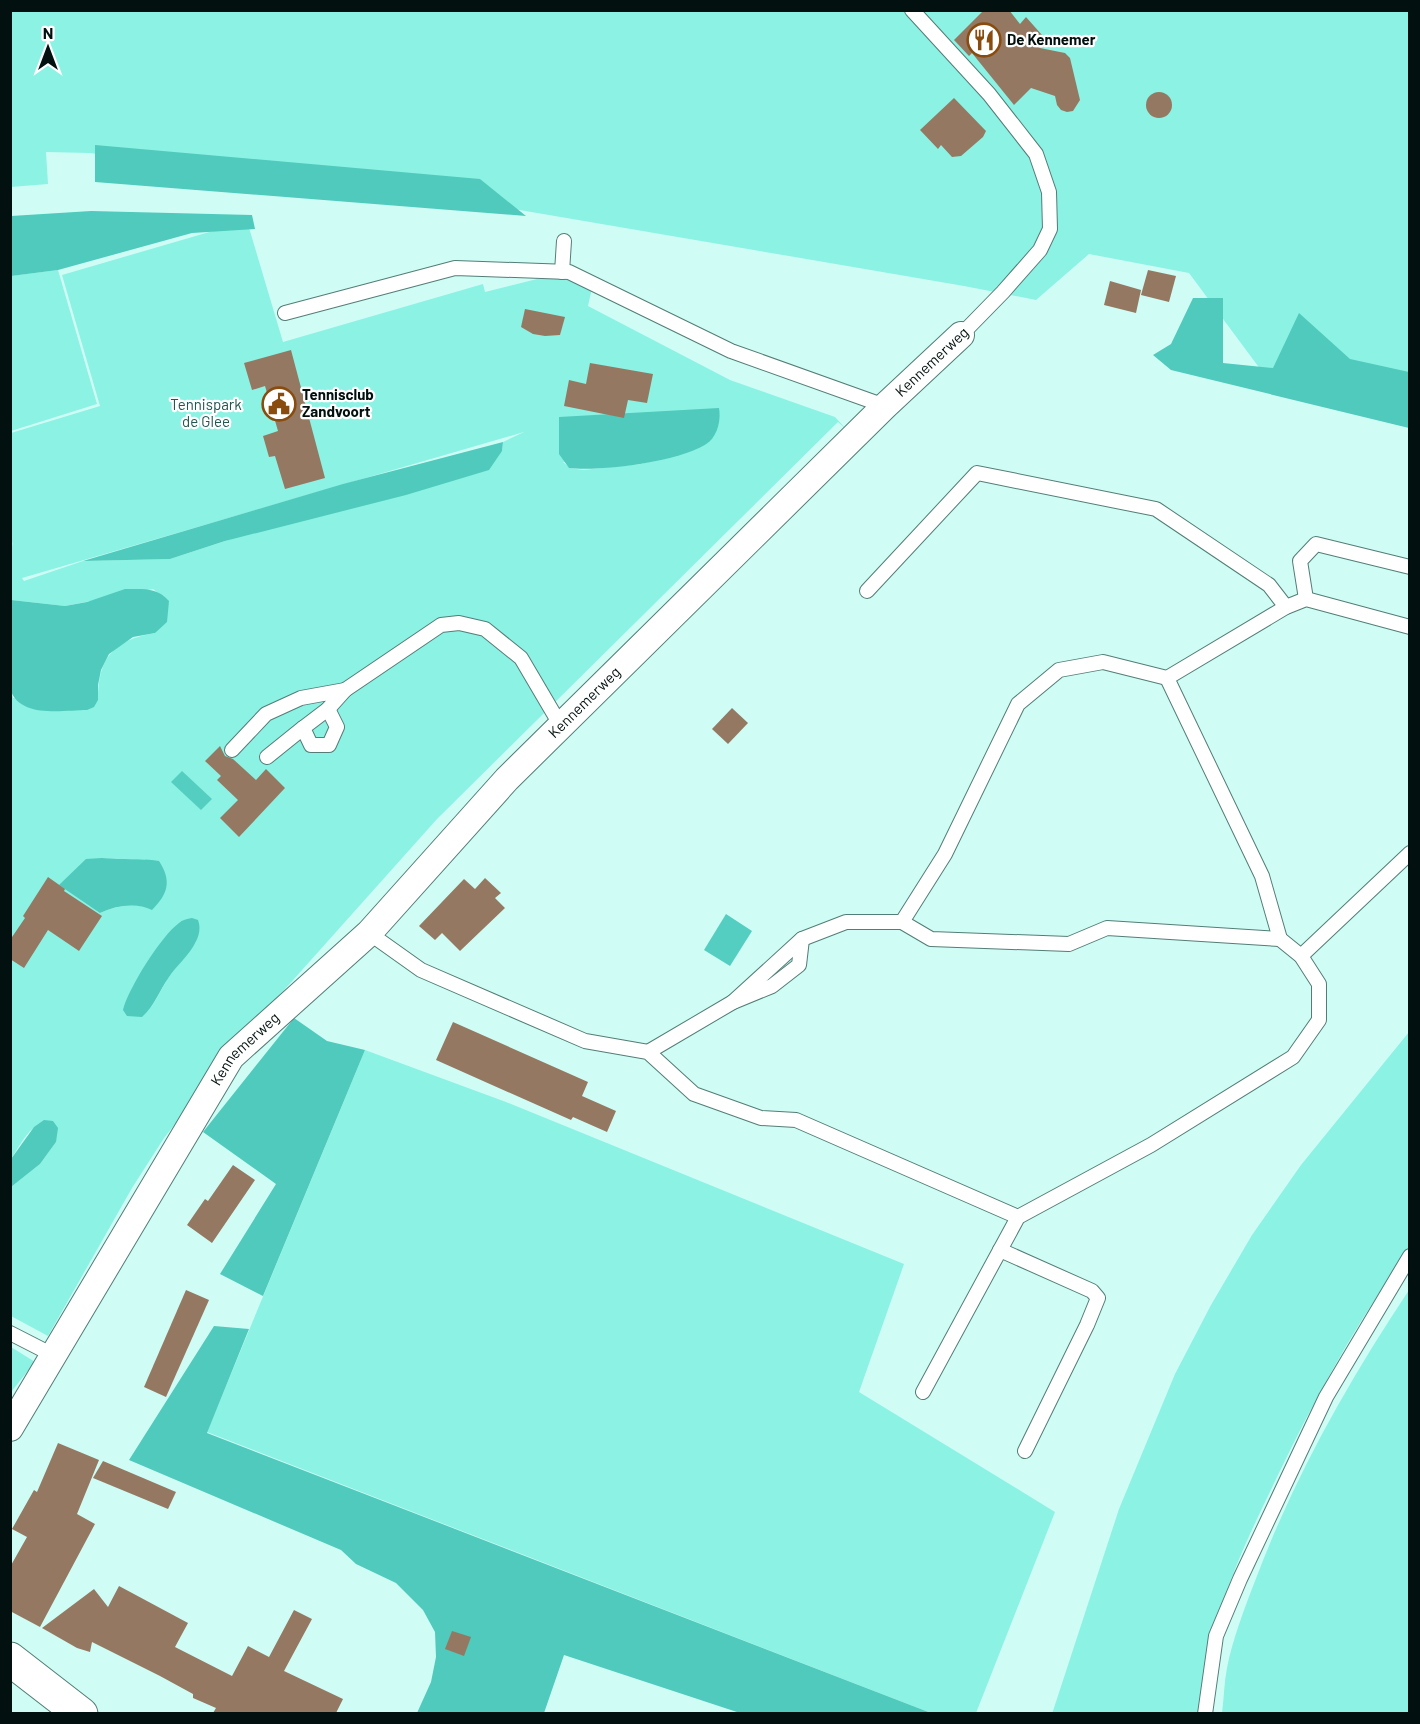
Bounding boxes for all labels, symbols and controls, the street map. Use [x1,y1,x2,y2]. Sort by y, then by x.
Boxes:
north arrow [18,18,78,78]
restaurant icon: De Kennemer [966,22,1002,58]
text: N [43,23,53,42]
place label: De Kennemer [1007,30,1096,48]
street label: Kennemerweg [891,323,972,400]
place label: Tennisclub Zandvoort [302,385,374,420]
public building icon: Tennisclub Zandvoort [261,386,297,422]
park label: Tennispark de Glee [170,395,242,430]
street label: Kennemerweg [544,662,623,741]
street label: Kennemerweg [206,1008,283,1088]

